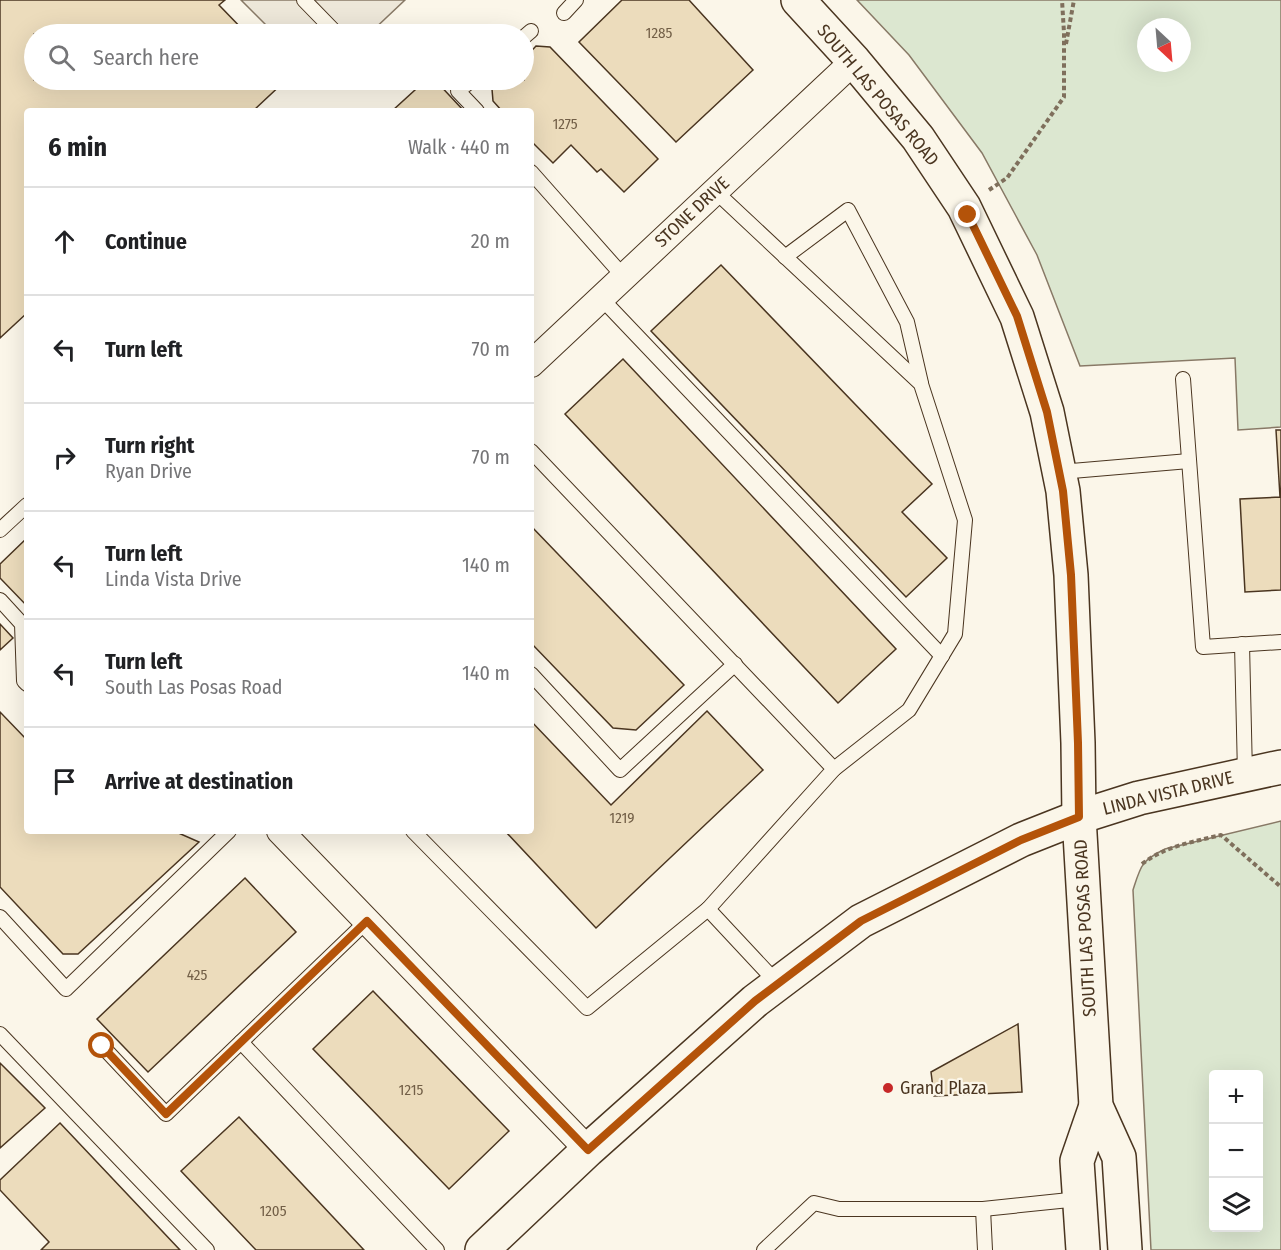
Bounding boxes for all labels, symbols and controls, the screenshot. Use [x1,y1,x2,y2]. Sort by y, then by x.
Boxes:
north arrow [1137,18,1191,72]
street label: SOUTH LAS POSAS ROAD [812,20,944,170]
search box [24,24,534,90]
house number: 1285 [646,24,673,42]
icon: search [45,41,78,74]
text: Search here [93,44,199,71]
house number: 1275 [552,115,578,133]
text: 6 min [48,132,107,163]
text: Walk · 440 m [408,135,510,159]
street label: STONE DRIVE [650,172,734,252]
route end [954,201,980,227]
icon: ahead [48,225,81,258]
text: Continue [105,228,187,255]
text: 20 m [471,229,510,253]
icon: left [48,333,81,366]
text: Turn left [105,336,183,363]
text: 70 m [472,337,510,361]
text: Turn right [105,432,194,459]
icon: right [48,441,81,474]
text: 70 m [472,445,510,469]
text: Ryan Drive [105,459,192,483]
text: Turn left [105,540,183,567]
icon: left [48,549,81,582]
text: 140 m [462,553,510,577]
text: Linda Vista Drive [105,567,242,591]
text: Turn left [105,648,183,675]
icon: left [48,657,81,690]
text: 140 m [462,661,510,685]
text: South Las Posas Road [105,675,282,699]
icon: arrive [48,765,81,798]
street label: LINDA VISTA DRIVE [1100,766,1236,820]
text: Arrive at destination [105,768,293,795]
house number: 1219 [609,809,635,827]
street label: SOUTH LAS POSAS ROAD [1069,839,1101,1017]
house number: 425 [187,966,207,984]
route start [88,1032,114,1058]
map controls [1209,1070,1263,1232]
button: + [1209,1070,1263,1124]
place label: Grand Plaza [900,1077,987,1099]
house number: 1215 [399,1081,424,1099]
marker: Grand Plaza [881,1081,895,1095]
button: − [1209,1124,1263,1178]
button: layers [1209,1178,1263,1232]
house number: 1205 [259,1202,287,1220]

